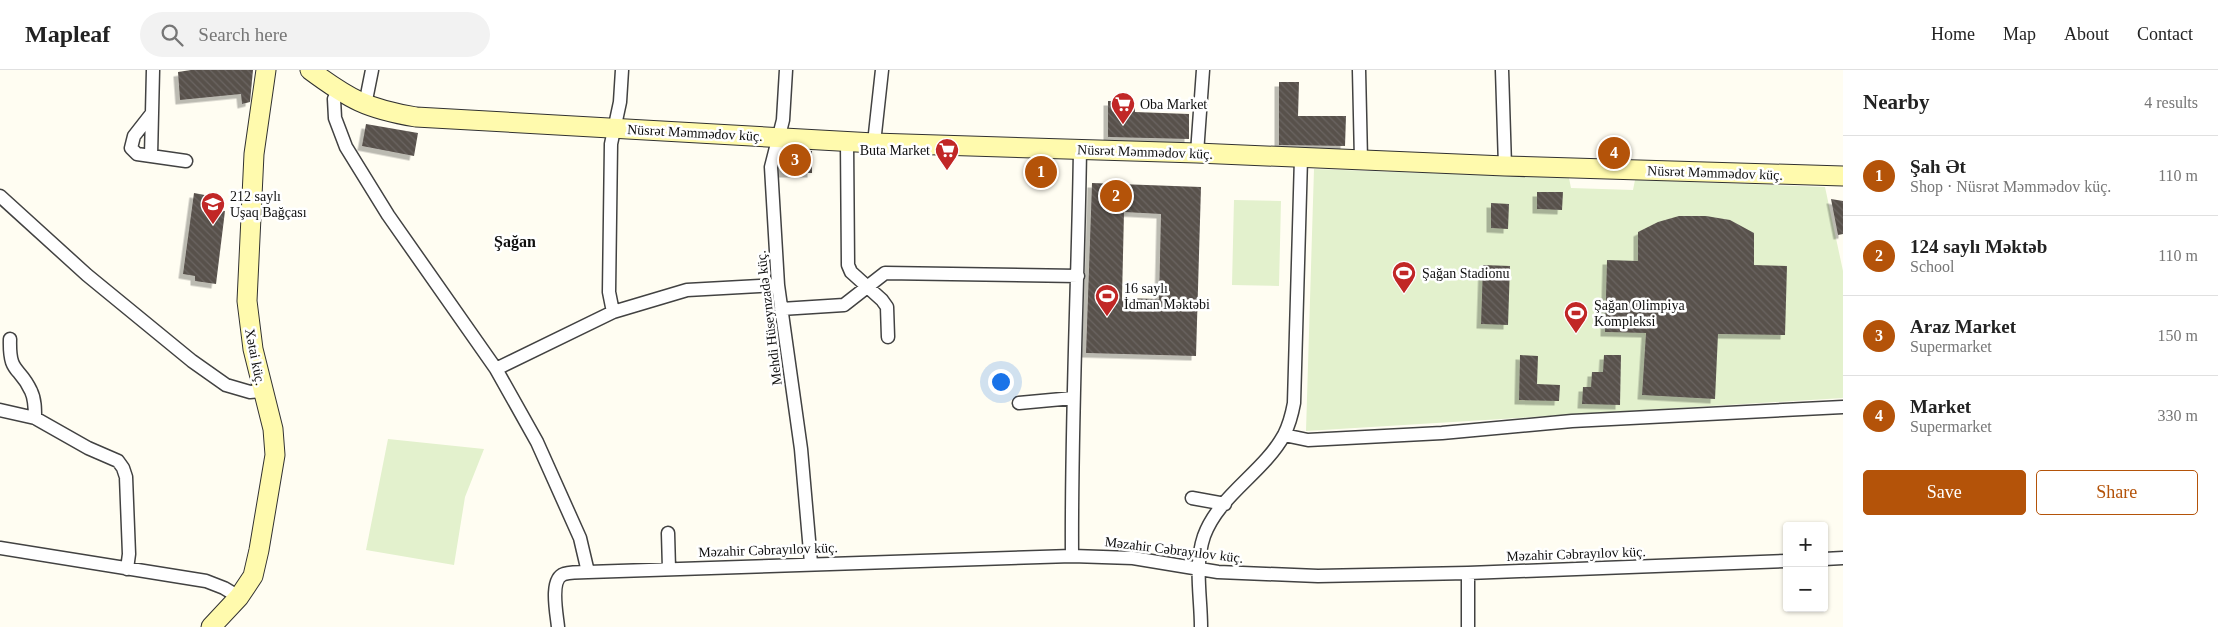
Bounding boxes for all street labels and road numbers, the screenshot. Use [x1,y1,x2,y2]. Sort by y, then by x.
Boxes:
street label: Nüsrət Məmmədov küç. [627,122,763,144]
street label: Nüsrət Məmmədov küç. [1077,142,1213,162]
street label: Nüsrət Məmmədov küç. [1647,163,1783,183]
street label: Mehdi Hüseynzadə küç. [753,250,785,386]
street label: Xətai küç. [242,327,268,387]
street label: Məzahir Cəbrayılov küç. [1104,534,1244,566]
street label: Məzahir Cəbrayılov küç. [698,540,838,560]
street label: Məzahir Cəbrayılov küç. [1506,544,1646,564]

